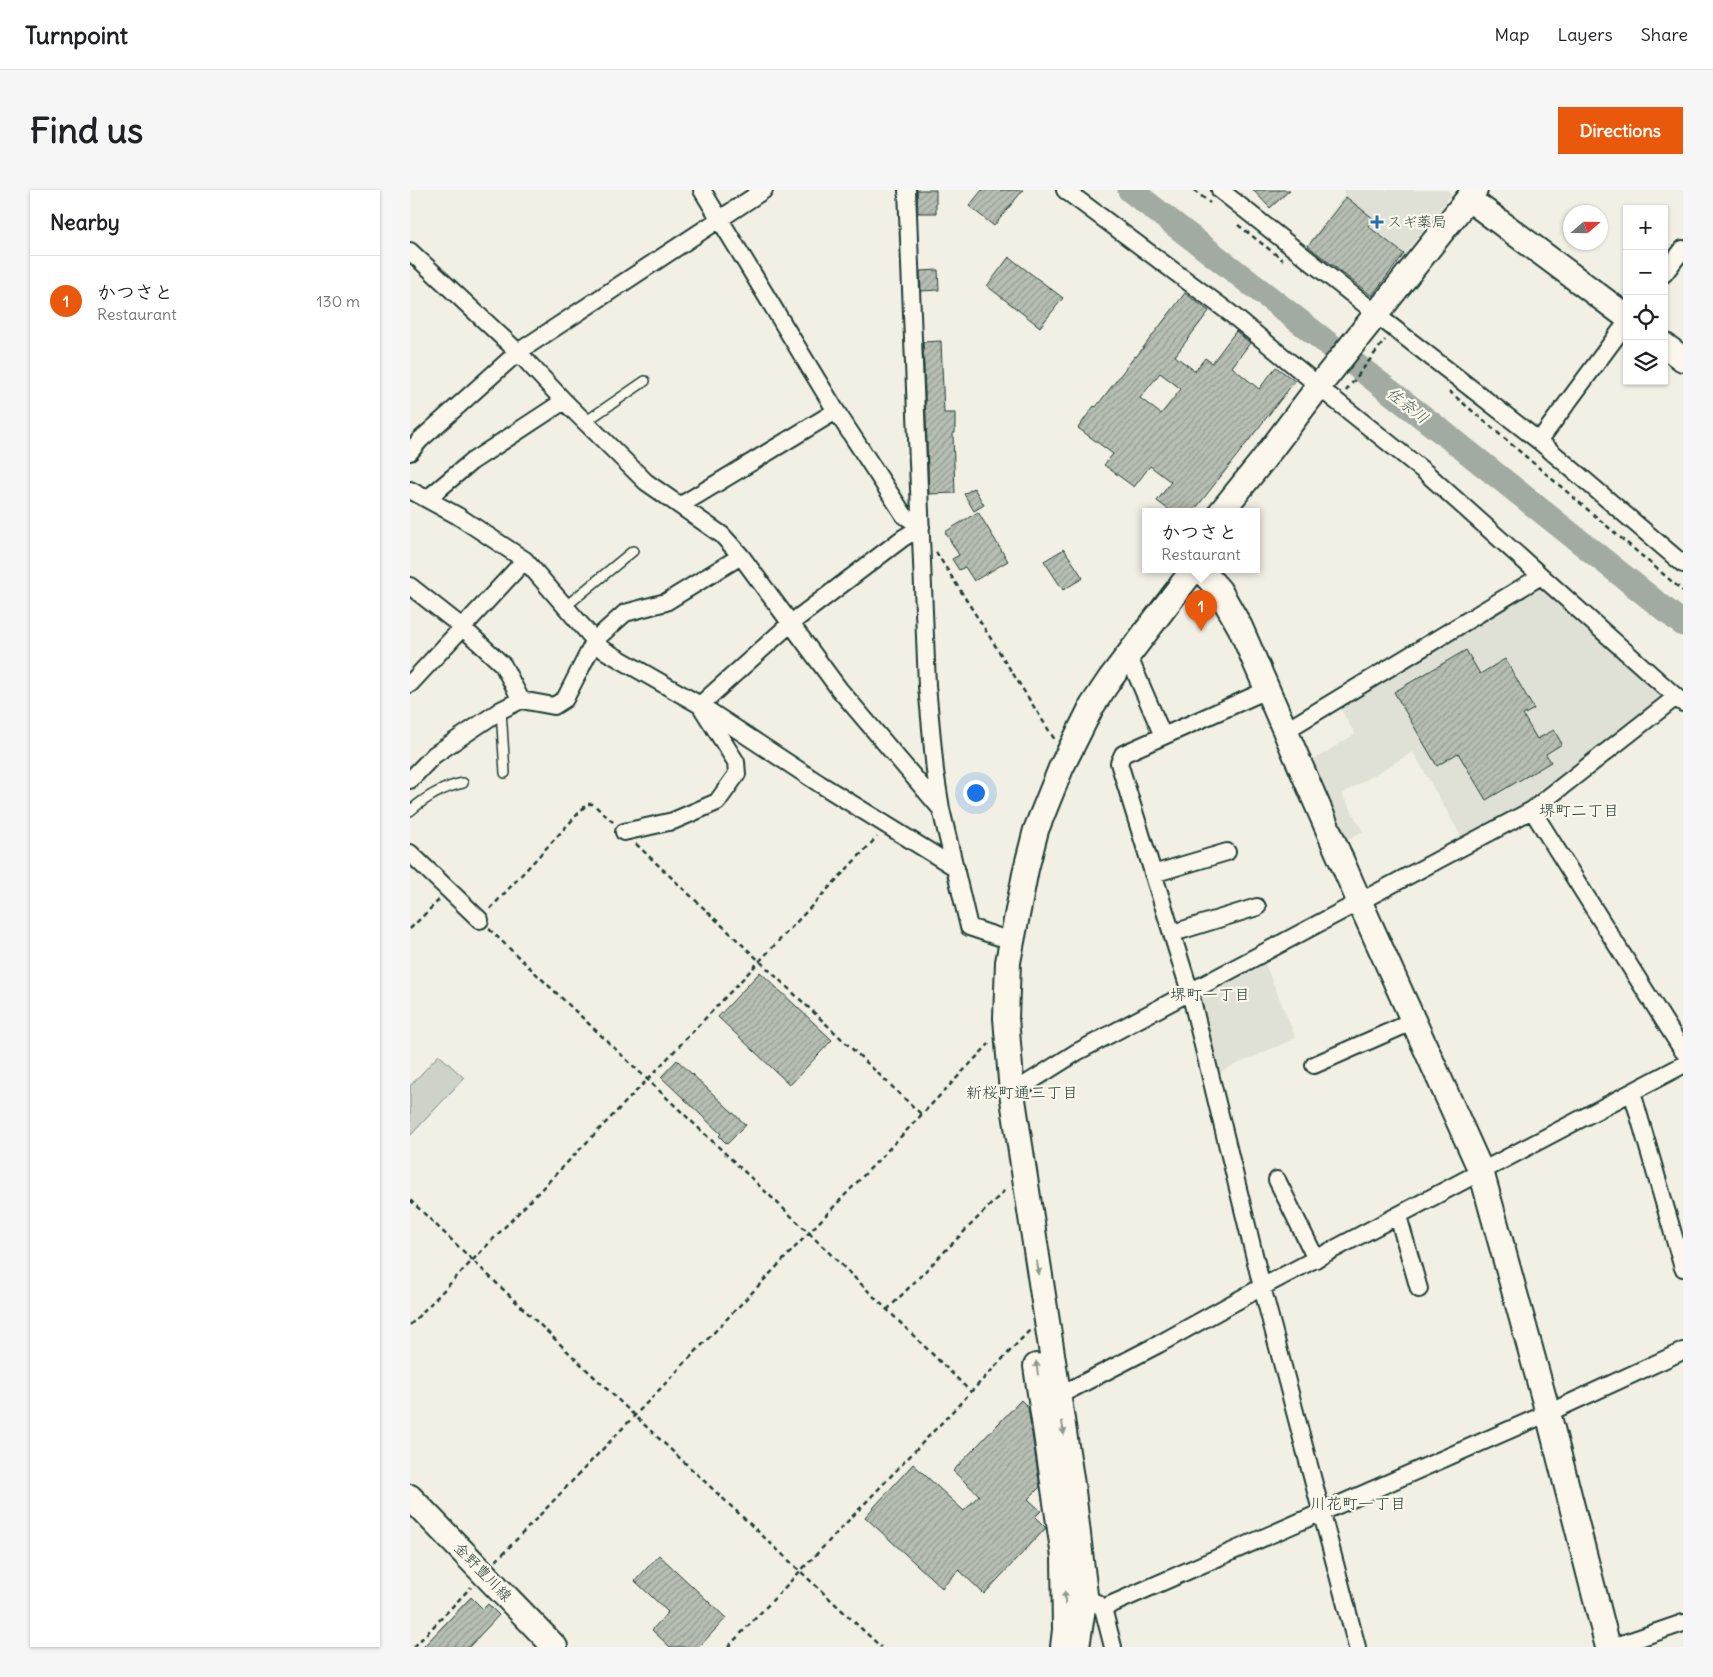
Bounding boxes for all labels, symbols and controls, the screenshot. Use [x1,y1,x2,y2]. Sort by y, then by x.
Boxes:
text: Turnpoint [25,20,128,50]
text: Map [1494,23,1529,46]
text: Layers [1557,23,1613,46]
text: Share [1641,23,1688,46]
button: Directions [1558,107,1683,154]
text: Find us [30,108,143,152]
north arrow [1563,205,1608,250]
map controls [1623,205,1668,385]
button: + [1623,205,1668,250]
text: Nearby [50,209,120,236]
place label: スギ薬局 [1387,212,1447,231]
marker: スギ薬局 [1371,216,1383,228]
button: − [1623,250,1668,295]
text: かつさと [97,280,173,304]
text: 1 [63,291,69,311]
text: 130 m [316,291,360,311]
button: locate [1623,295,1668,340]
text: Restaurant [97,304,177,324]
button: layers [1623,340,1668,385]
water label: 佐奈川 [1383,382,1433,428]
popup [1142,508,1260,573]
text: かつさと [1161,520,1237,544]
text: Restaurant [1161,544,1241,564]
pin: 1 [1185,590,1217,631]
your location [963,780,989,806]
district label: 堺町二丁目 [1539,800,1619,820]
district label: 堺町一丁目 [1170,984,1250,1004]
district label: 新桜町通三丁目 [966,1082,1078,1102]
one-way arrow [1034,1260,1042,1276]
one-way arrow [1032,1359,1040,1375]
one-way arrow [1059,1421,1067,1437]
district label: 川花町一丁目 [1310,1493,1406,1513]
street label: 金野豊川線 [450,1538,516,1605]
one-way arrow [1060,1590,1068,1606]

